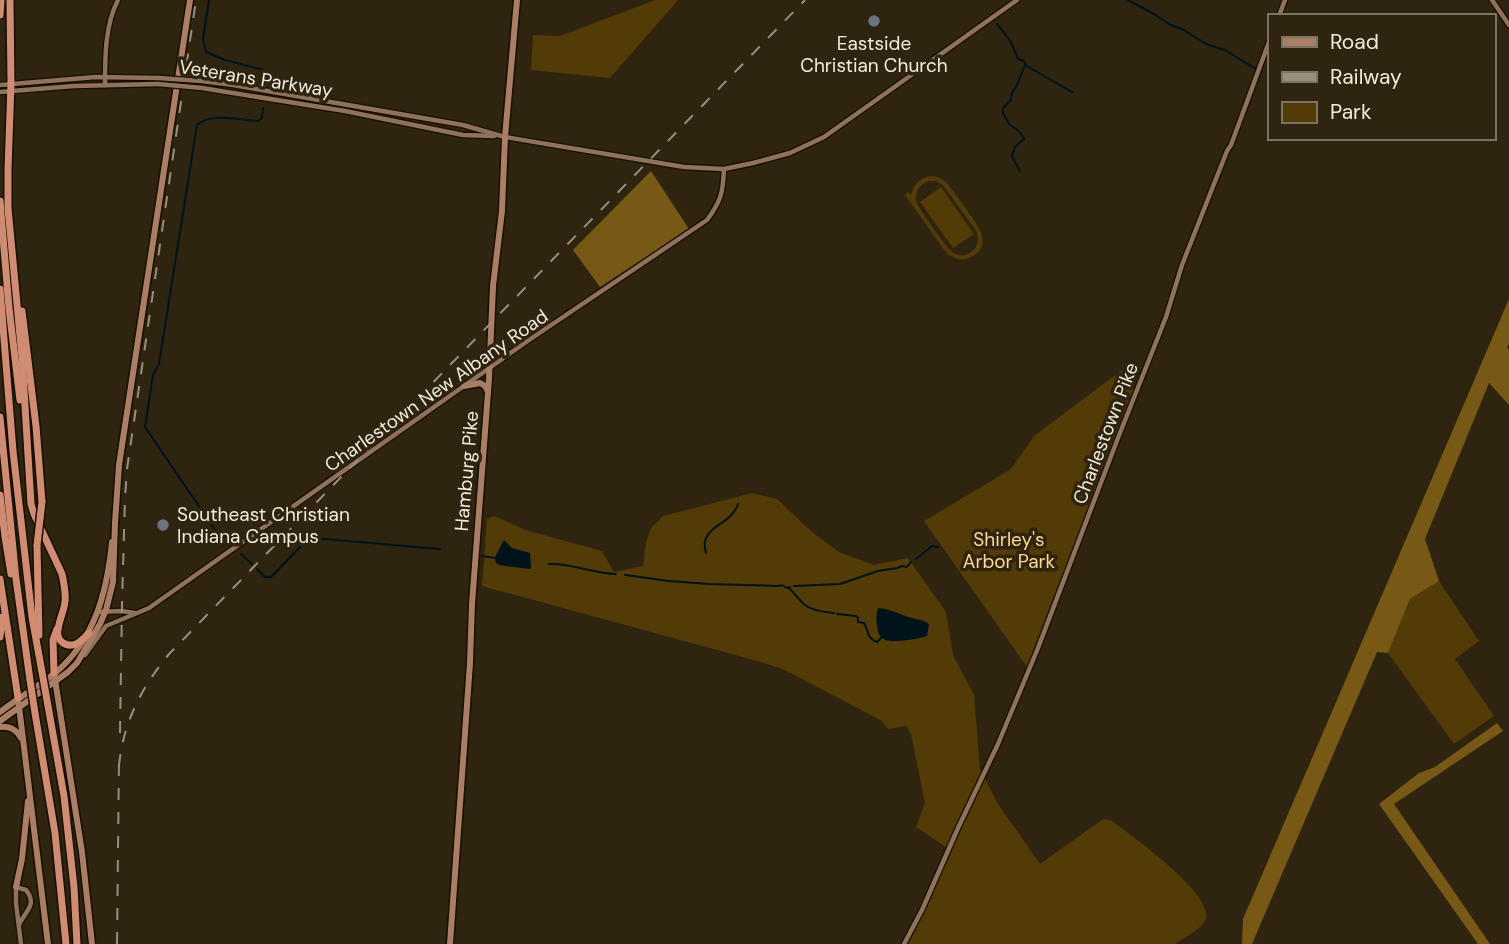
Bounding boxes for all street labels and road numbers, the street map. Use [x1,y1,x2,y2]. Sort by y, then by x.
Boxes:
street label: Veterans Parkway [177,54,335,103]
street label: Charlestown New Albany Road [320,304,553,477]
street label: Charlestown Pike [1067,359,1144,508]
street label: Hamburg Pike [449,410,484,532]

